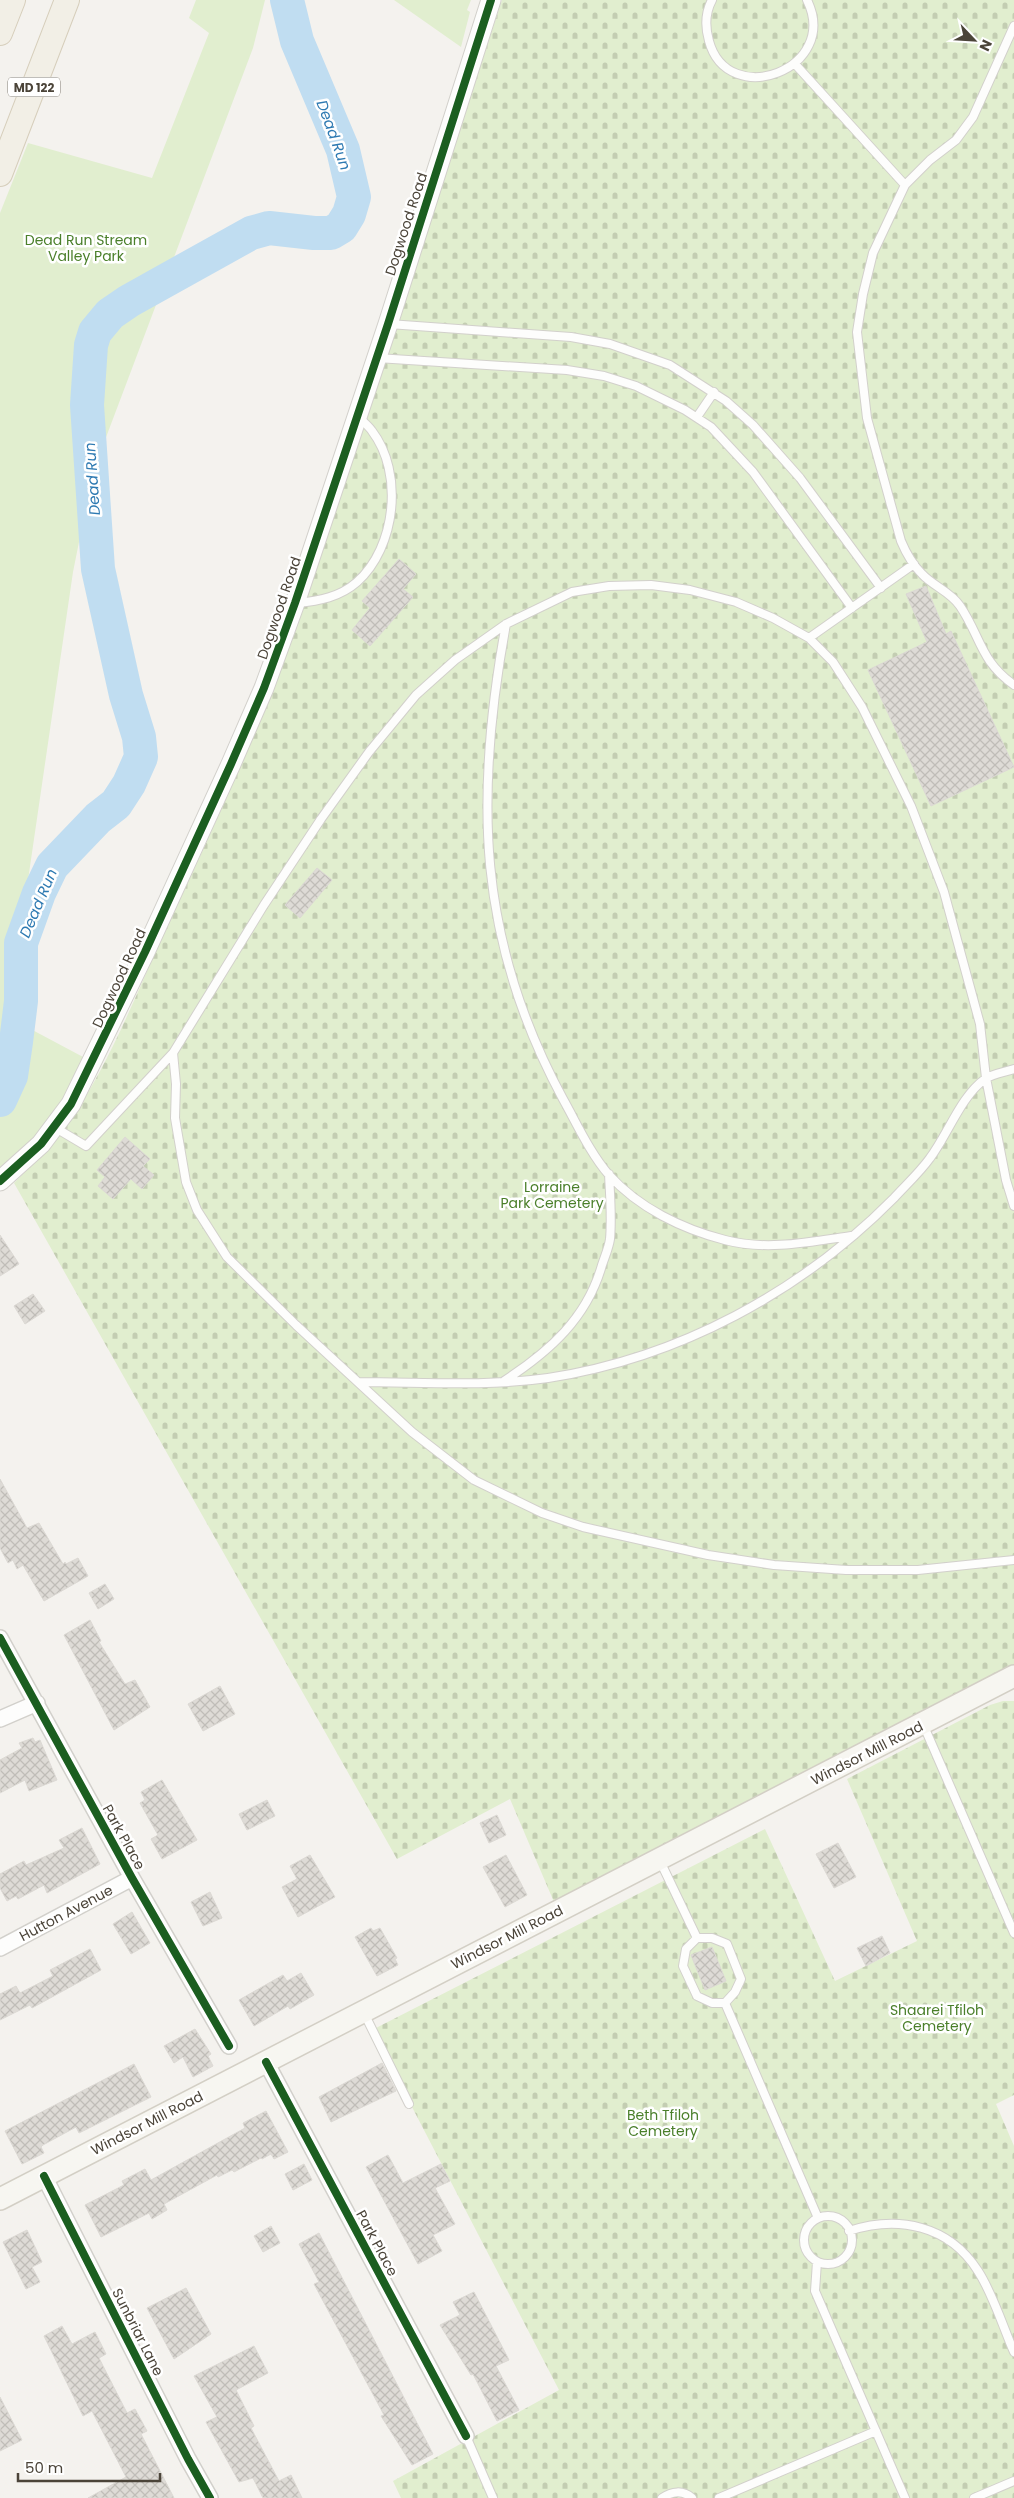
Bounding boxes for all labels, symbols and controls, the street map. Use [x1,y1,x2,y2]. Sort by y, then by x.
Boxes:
north arrow [949,15,999,65]
text: N [974,36,997,54]
road number: MD 122 [8,77,60,96]
water label: Dead Run [312,97,356,173]
street label: Dogwood Road [380,170,432,278]
park label: Dead Run Stream Valley Park [25,230,147,266]
water label: Dead Run [79,442,105,516]
street label: Dogwood Road [252,554,306,662]
water label: Dead Run [14,865,62,941]
street label: Dogwood Road [87,925,151,1031]
park label: Lorraine Park Cemetery [500,1177,604,1213]
street label: Windsor Mill Road [808,1716,926,1790]
street label: Park Place [98,1801,150,1874]
street label: Hutton Avenue [16,1880,116,1946]
street label: Windsor Mill Road [448,1900,566,1974]
park label: Shaarei Tfiloh Cemetery [890,2000,984,2036]
street label: Windsor Mill Road [88,2086,206,2160]
park label: Beth Tfiloh Cemetery [627,2105,699,2141]
street label: Park Place [351,2207,403,2280]
street label: Sunbriar Lane [107,2285,169,2380]
scale bar [18,2450,160,2482]
text: 50 m [25,2457,63,2478]

